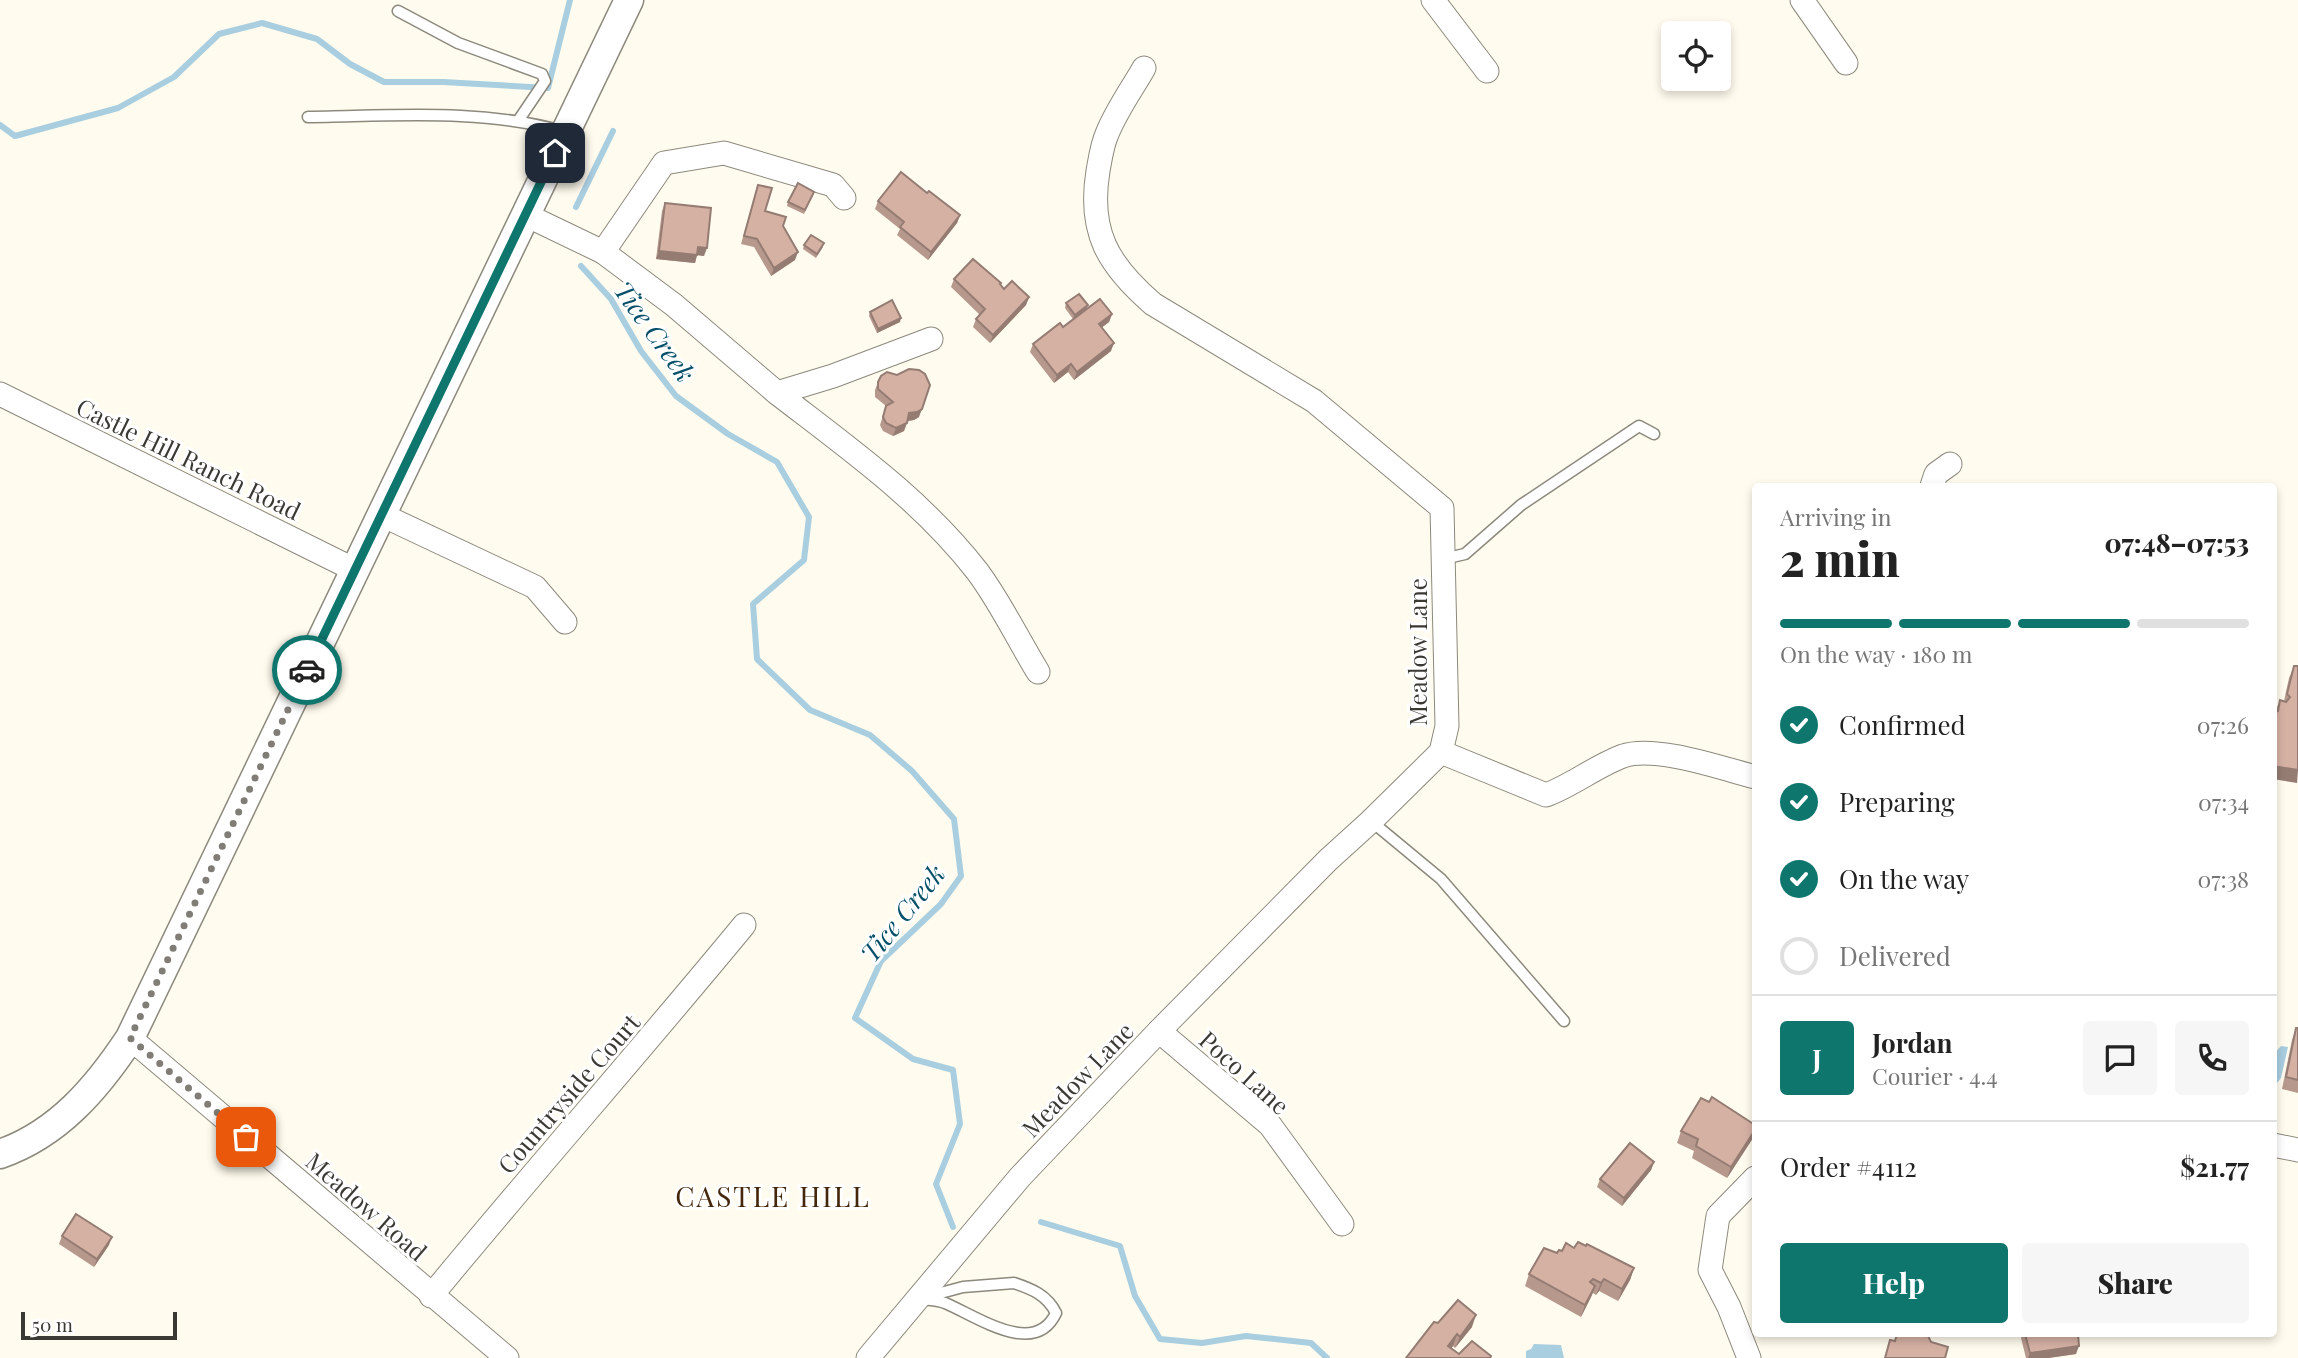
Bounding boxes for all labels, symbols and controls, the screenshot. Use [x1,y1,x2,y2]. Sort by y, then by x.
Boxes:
map controls [1661,21,1731,91]
button: locate [1661,21,1731,91]
pin [525,123,585,183]
icon: home [536,134,574,172]
water label: Tice Creek [607,274,703,388]
street label: Castle Hill Ranch Road [72,390,306,526]
text: Arriving in [1780,501,1892,532]
text: 07:48–07:53 [2104,525,2249,560]
text: 2 min [1780,527,1900,589]
street label: Meadow Lane [1401,578,1433,726]
courier [272,635,342,705]
text: On the way · 180 m [1780,638,1972,669]
icon: car [288,651,326,689]
icon: check [1780,706,1818,744]
text: Confirmed [1839,707,1966,742]
text: 07:26 [2197,709,2249,740]
icon: check [1780,783,1818,821]
text: Preparing [1839,784,1955,819]
text: 07:34 [2198,786,2249,817]
water label: Tice Creek [852,857,952,969]
icon: check [1780,860,1818,898]
text: On the way [1839,861,1969,896]
text: 07:38 [2197,863,2249,894]
text: Delivered [1839,938,1951,973]
street label: Countryside Court [490,1006,647,1180]
street label: Meadow Lane [1014,1015,1140,1143]
button: chat [2083,1021,2157,1095]
button: phone [2175,1021,2249,1095]
street label: Poco Lane [1193,1023,1297,1121]
text: Jordan [1872,1025,1952,1060]
text: J [1812,1041,1822,1076]
text: Courier · 4.4 [1872,1060,1998,1091]
pin [216,1107,276,1167]
icon: bag [227,1118,265,1156]
street label: Meadow Road [300,1145,434,1267]
text: Order #4112 [1780,1149,1917,1184]
text: $21.77 [2180,1149,2249,1184]
district label: CASTLE HILL [675,1177,871,1214]
button: Help [1780,1243,2008,1323]
button: Share [2022,1243,2249,1323]
scale bar [21,1309,177,1341]
text: 50 m [32,1311,73,1337]

